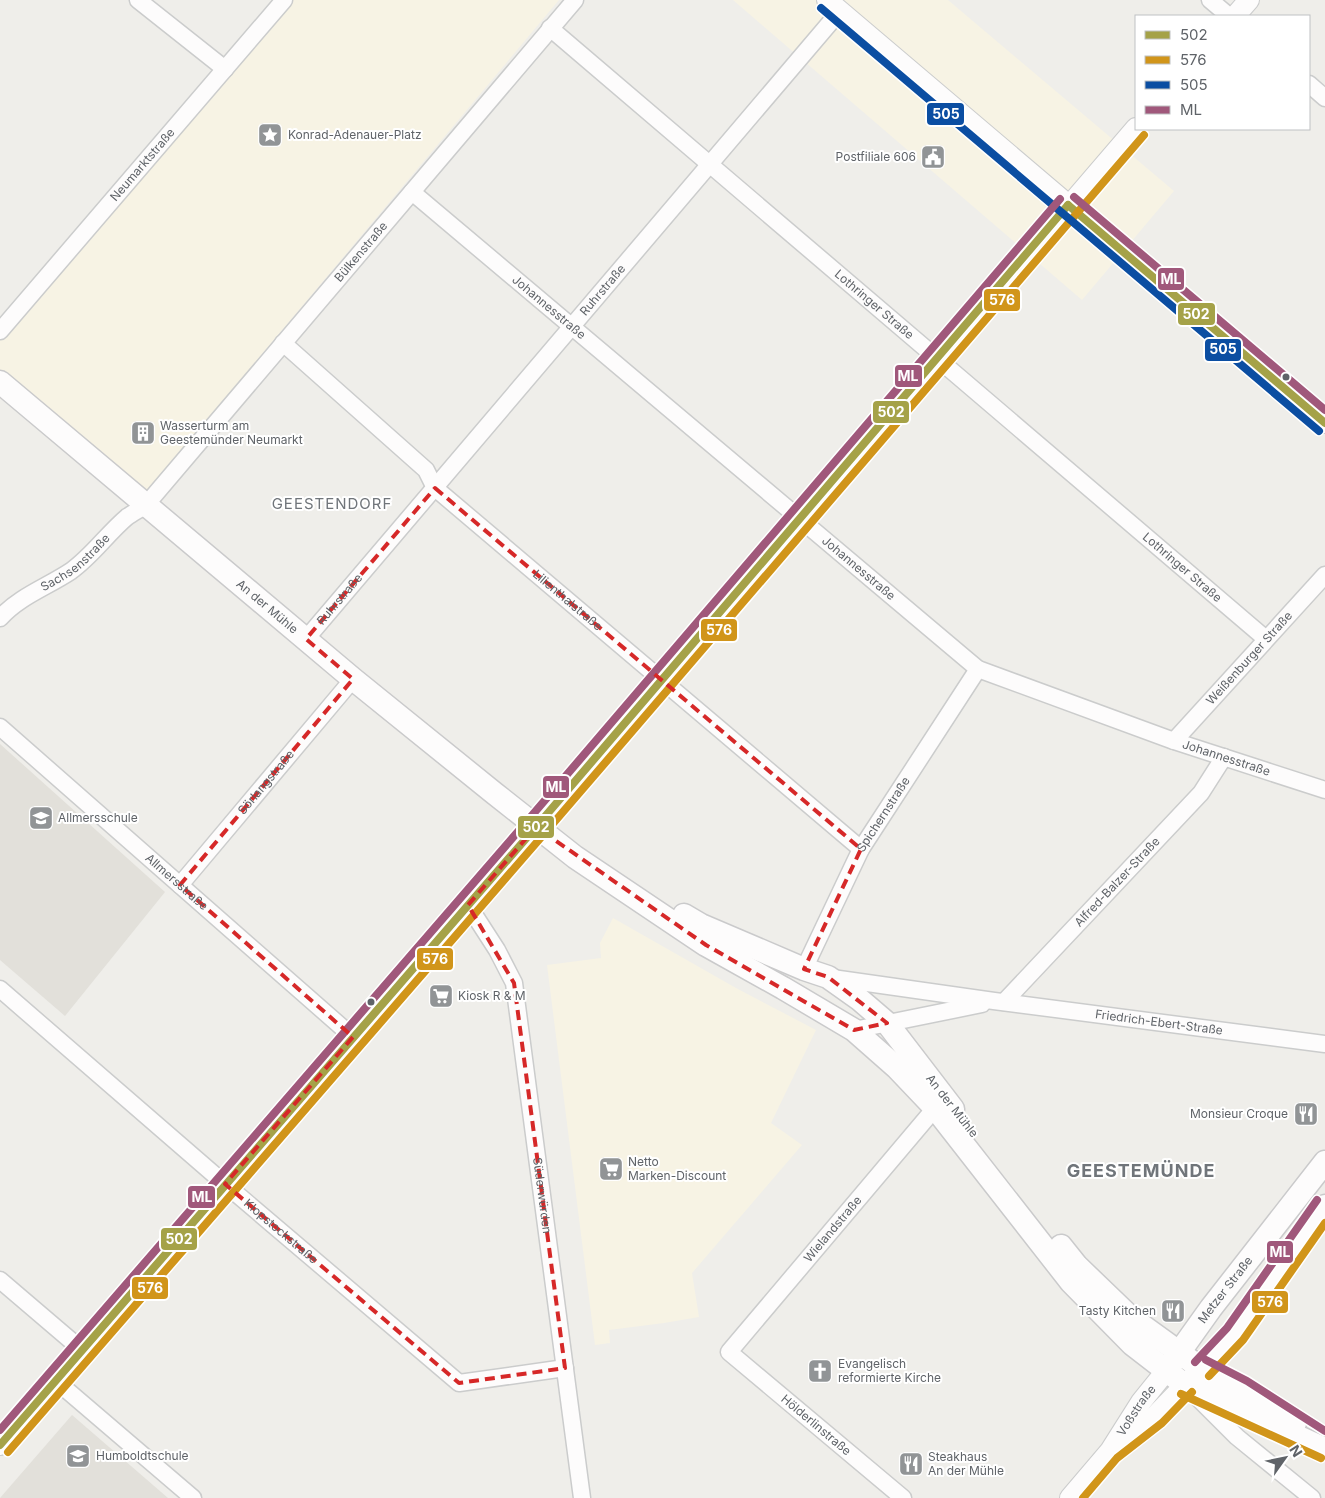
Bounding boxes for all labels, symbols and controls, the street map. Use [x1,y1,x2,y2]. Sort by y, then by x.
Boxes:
legend [1135,15,1310,130]
text: 502 [1180,25,1208,44]
text: 576 [1180,50,1207,69]
text: 505 [1180,75,1208,94]
text: ML [1180,100,1202,119]
line badge: 505 [926,102,965,126]
text: 505 [932,105,960,122]
place icon: Konrad-Adenauer-Platz [257,122,283,148]
street label: Neumarktstraße [107,125,178,204]
place label: Konrad-Adenauer-Platz [288,127,422,142]
public building icon: Postfiliale 606 [920,144,946,170]
place label: Postfiliale 606 [836,149,916,164]
street label: Bülkenstraße [331,218,390,285]
street label: Ruhrstraße [576,261,628,318]
street label: Lothringer Straße [832,266,917,342]
line badge: ML [1157,267,1185,291]
text: ML [1161,270,1182,287]
street label: Johannesstraße [509,272,589,342]
line badge: 576 [983,288,1021,312]
text: 576 [989,291,1015,308]
line badge: 502 [1177,302,1216,326]
text: 502 [1182,305,1210,322]
line badge: 505 [1204,338,1242,362]
text: 505 [1209,340,1237,357]
line badge: ML [894,364,923,388]
text: ML [898,367,919,384]
unlabelled marker [1281,372,1291,382]
line badge: 502 [872,400,910,424]
text: 502 [877,403,905,420]
place label: Wasserturm am Geestemünder Neumarkt [160,418,303,447]
building icon: Wasserturm am Geestemünder Neumarkt [130,420,156,446]
district label: GEESTENDORF [272,494,392,513]
street label: Lothringer Straße [1140,529,1225,605]
street label: Sachsenstraße [38,530,113,594]
street label: Johannesstraße [819,533,899,603]
street label: Lilienthalstraße [530,566,606,633]
street label: Ruhrstraße [313,570,365,628]
street label: An der Mühle [233,576,301,637]
street label: Weißenburger Straße [1203,608,1295,708]
line badge: 576 [700,618,738,642]
text: 576 [706,621,732,638]
street label: Johannesstraße [1181,736,1272,779]
street label: Sörlangstraße [234,747,297,817]
street label: Spichernstraße [853,774,913,855]
line badge: ML [542,775,570,799]
text: ML [546,778,567,795]
school or university icon: Allmersschule [28,805,54,831]
place label: Allmersschule [58,810,138,825]
line badge: 502 [517,815,555,839]
text: 502 [522,818,550,835]
street label: Alfred-Balzer-Straße [1071,834,1163,930]
street label: Allmersstraße [142,850,211,913]
line badge: 576 [416,947,454,971]
text: 576 [422,950,448,967]
supermarket icon: Kiosk R & M [428,983,454,1009]
place label: Kiosk R & M [458,988,526,1003]
unlabelled marker [366,997,376,1007]
street label: Friedrich-Ebert-Straße [1094,1006,1224,1038]
street label: An der Mühle [923,1071,982,1140]
restaurant icon: Monsieur Croque [1293,1101,1319,1127]
place label: Monsieur Croque [1190,1106,1288,1121]
place label: Netto Marken-Discount [628,1154,726,1183]
supermarket icon: Netto Marken-Discount [598,1156,624,1182]
street label: Süderwürden [530,1157,555,1234]
district label: GEESTEMÜNDE [1067,1160,1215,1181]
line badge: ML [187,1185,216,1209]
text: ML [192,1188,213,1205]
street label: Wielandstraße [800,1193,865,1265]
street label: Klopstockstraße [241,1195,321,1267]
line badge: 502 [160,1227,198,1251]
text: 502 [165,1230,193,1247]
line badge: ML [1266,1240,1294,1264]
text: ML [1270,1243,1291,1260]
street label: Metzer Straße [1195,1253,1256,1326]
line badge: 576 [131,1276,169,1300]
text: 576 [137,1279,163,1296]
line badge: 576 [1251,1290,1289,1314]
text: 576 [1257,1293,1283,1310]
restaurant icon: Tasty Kitchen [1160,1298,1186,1324]
place label: Tasty Kitchen [1079,1303,1156,1318]
place label: Evangelisch reformierte Kirche [838,1356,941,1385]
church icon: Evangelisch reformierte Kirche [807,1358,833,1384]
street label: Voßstraße [1113,1382,1159,1439]
street label: Hölderlinstraße [778,1391,854,1458]
north arrow [1260,1433,1310,1483]
text: N [1286,1442,1306,1460]
school or university icon: Humboldtschule [65,1443,91,1469]
place label: Humboldtschule [96,1448,189,1463]
place label: Steakhaus An der Mühle [928,1449,1004,1478]
restaurant icon: Steakhaus An der Mühle [898,1451,924,1477]

